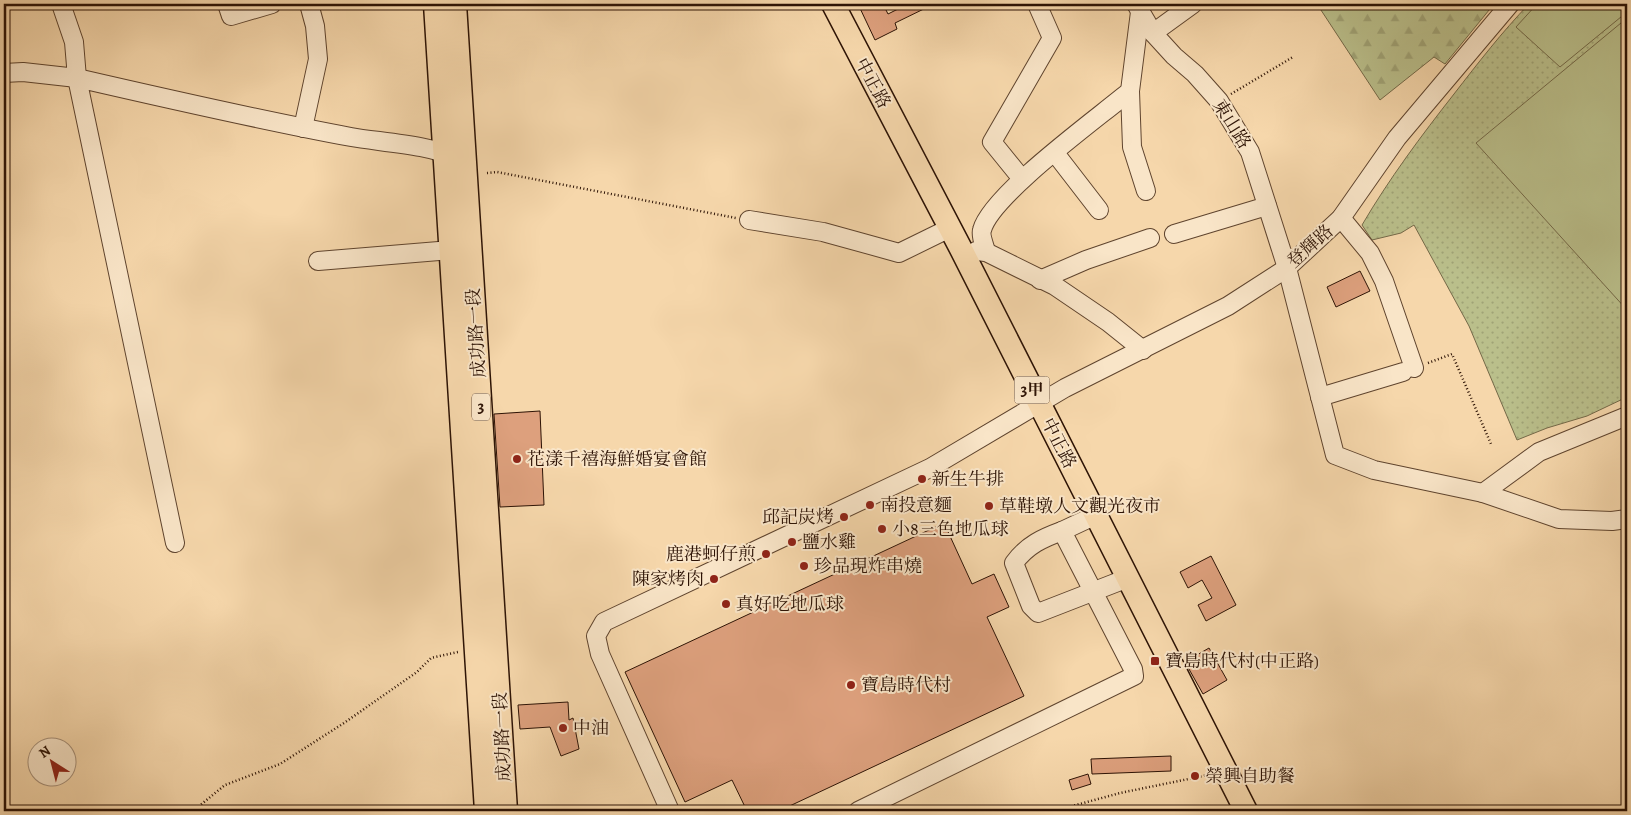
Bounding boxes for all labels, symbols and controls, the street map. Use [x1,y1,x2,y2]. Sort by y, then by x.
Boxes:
street label: 中正路 [850,54,896,112]
street label: 東山路 [1208,95,1256,153]
street label: 登輝路 [1282,219,1338,273]
street label: 成功路一段 [461,287,491,379]
road number: 3甲 [1014,376,1050,404]
road number: 3 [472,394,490,421]
street label: 中正路 [1036,413,1082,473]
place label: 花漾千禧海鮮婚宴會館 [527,447,707,471]
marker: 花漾千禧海鮮婚宴會館 [511,453,523,465]
place label: 新生牛排 [932,467,1004,491]
marker: 新生牛排 [916,473,928,485]
place label: 南投意麵 [880,493,952,517]
place label: 草鞋墩人文觀光夜市 [999,494,1161,518]
marker: 南投意麵 [864,499,876,511]
marker: 草鞋墩人文觀光夜市 [983,500,995,512]
place label: 邱記炭烤 [762,505,834,529]
marker: 邱記炭烤 [838,511,850,523]
place label: 小8三色地瓜球 [892,517,1009,541]
marker: 小8三色地瓜球 [876,523,888,535]
place label: 鹽水雞 [802,530,856,554]
marker: 鹽水雞 [786,536,798,548]
place label: 鹿港蚵仔煎 [666,542,756,566]
marker: 鹿港蚵仔煎 [760,548,772,560]
place label: 珍品現炸串燒 [814,554,922,578]
marker: 珍品現炸串燒 [798,560,810,572]
place label: 陳家烤肉 [632,567,704,591]
marker: 陳家烤肉 [708,573,720,585]
place label: 真好吃地瓜球 [736,592,844,616]
marker: 真好吃地瓜球 [720,598,732,610]
place label: 寶島時代村(中正路) [1165,649,1319,673]
marker: 寶島時代村(中正路) [1149,655,1161,667]
place label: 寶島時代村 [861,673,951,697]
marker: 寶島時代村 [845,679,857,691]
street label: 成功路一段 [488,691,516,783]
place label: 中油 [573,716,609,740]
marker: 中油 [557,722,569,734]
north arrow [28,738,78,788]
text: N [35,741,54,763]
place label: 榮興自助餐 [1205,764,1295,788]
marker: 榮興自助餐 [1189,770,1201,782]

